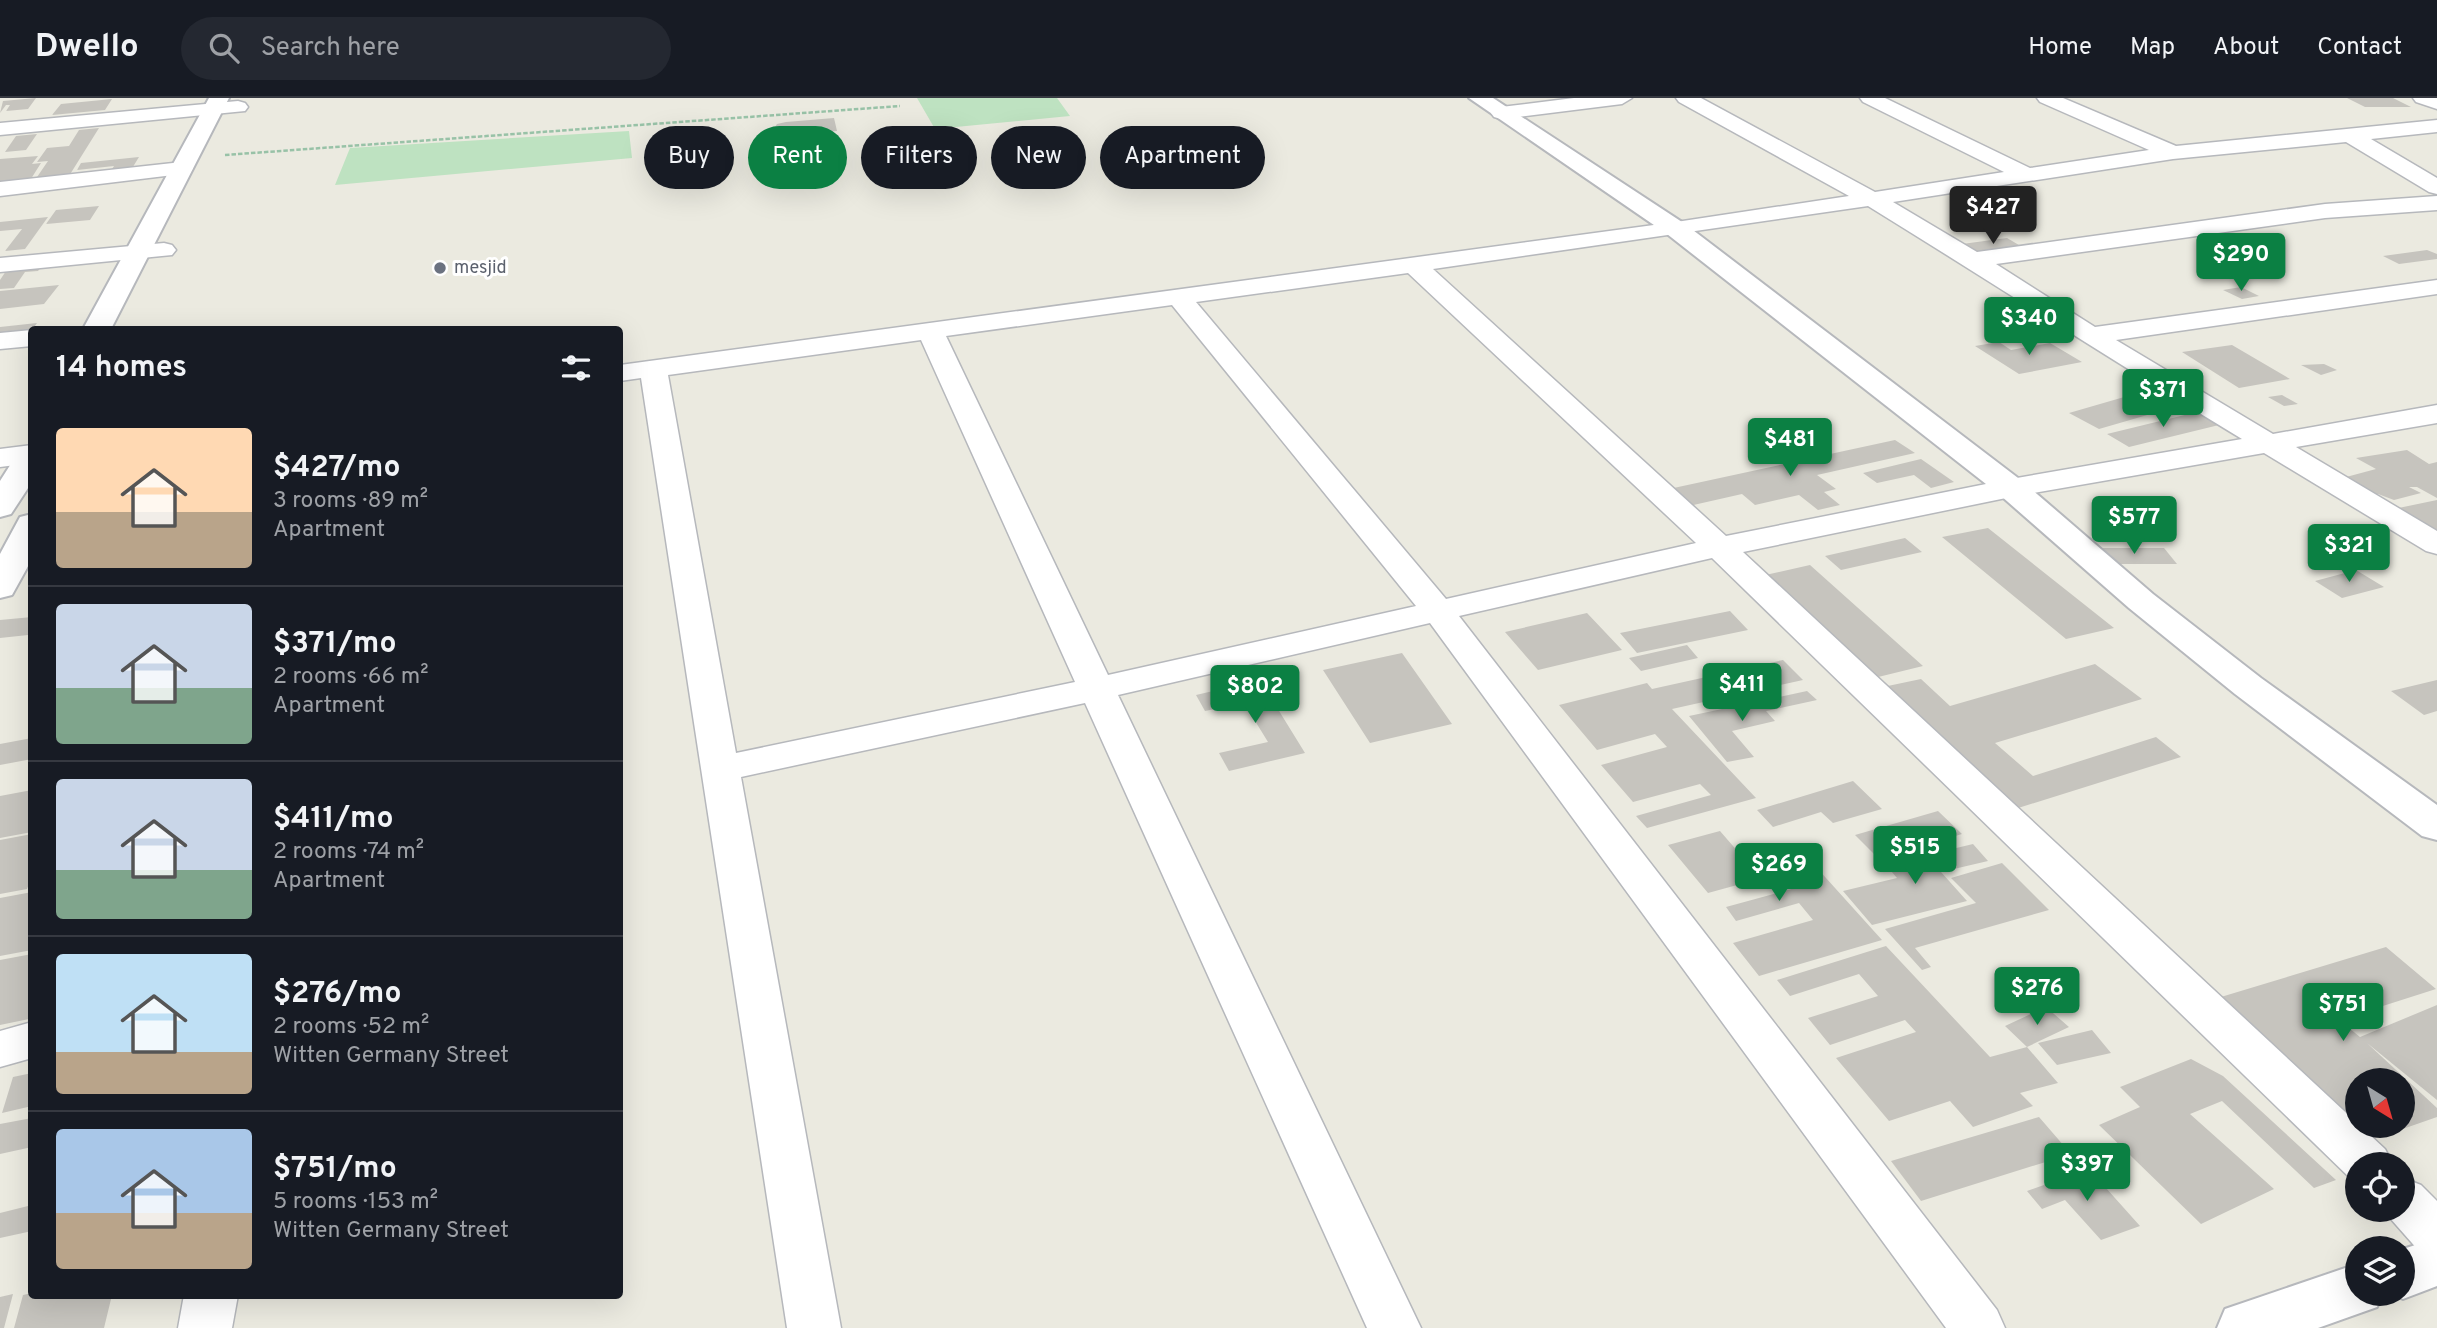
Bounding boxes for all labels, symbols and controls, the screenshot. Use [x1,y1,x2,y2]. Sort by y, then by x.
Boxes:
search box [181,17,671,80]
text: Dwello [35,27,139,69]
icon: search [205,29,243,67]
text: Search here [261,32,400,65]
text: Home [2028,33,2092,63]
text: Map [2130,33,2175,63]
text: About [2213,33,2279,63]
text: Contact [2317,33,2402,63]
chip: Buy [644,126,734,189]
chip: Rent [748,126,847,189]
chip: Filters [861,126,977,189]
chip: New [991,126,1086,189]
chip: Apartment [1100,126,1265,189]
pin: $427 [1952,186,2034,246]
text: $427 [1966,194,2020,223]
pin: $290 [2200,234,2282,293]
text: $290 [2212,241,2270,270]
place label: mesjid [454,257,507,280]
marker: mesjid [432,260,448,276]
pin: $340 [1988,298,2070,357]
text: $340 [2000,305,2058,334]
icon: filters [557,349,595,387]
text: 14 homes [56,350,187,387]
pin: $371 [2122,370,2204,429]
text: $371 [2138,377,2188,406]
pin: $481 [1749,418,1831,478]
text: $481 [1764,426,1816,455]
text: $427/mo [273,450,400,487]
icon: home [112,456,196,540]
text: 3 rooms · 89 m² [273,487,428,516]
pin: $577 [2093,496,2175,556]
text: $577 [2108,504,2160,533]
text: Apartment [273,516,385,545]
pin: $321 [2308,524,2390,584]
text: $321 [2324,532,2374,561]
text: $371/mo [273,626,396,663]
icon: home [112,632,196,716]
text: 2 rooms · 66 m² [273,663,429,692]
pin: $411 [1701,664,1783,723]
pin: $802 [1214,666,1296,725]
text: $411 [1718,671,1766,700]
text: $802 [1226,673,1284,702]
text: Apartment [273,692,385,721]
text: $411/mo [273,801,394,838]
icon: home [112,807,196,891]
pin: $515 [1874,826,1956,886]
text: $515 [1889,834,1941,863]
text: 2 rooms · 74 m² [273,838,424,867]
pin: $269 [1738,844,1820,903]
text: $269 [1751,851,1807,880]
text: Apartment [273,867,385,896]
pin: $276 [1996,968,2078,1027]
text: $276 [2010,975,2064,1004]
text: $276/mo [273,976,401,1013]
icon: home [112,982,196,1066]
pin: $751 [2302,984,2384,1043]
text: $751 [2318,991,2368,1020]
text: 2 rooms · 52 m² [273,1013,429,1042]
text: Witten Germany Street [273,1042,509,1071]
north arrow [2345,1068,2415,1138]
map controls [2345,1068,2415,1306]
pin: $397 [2046,1144,2128,1203]
text: $751/mo [273,1151,397,1188]
text: $397 [2060,1151,2114,1180]
button: locate [2345,1152,2415,1222]
icon: home [112,1157,196,1241]
text: 5 rooms · 153 m² [273,1188,438,1217]
text: Witten Germany Street [273,1217,509,1246]
button: layers [2345,1236,2415,1306]

